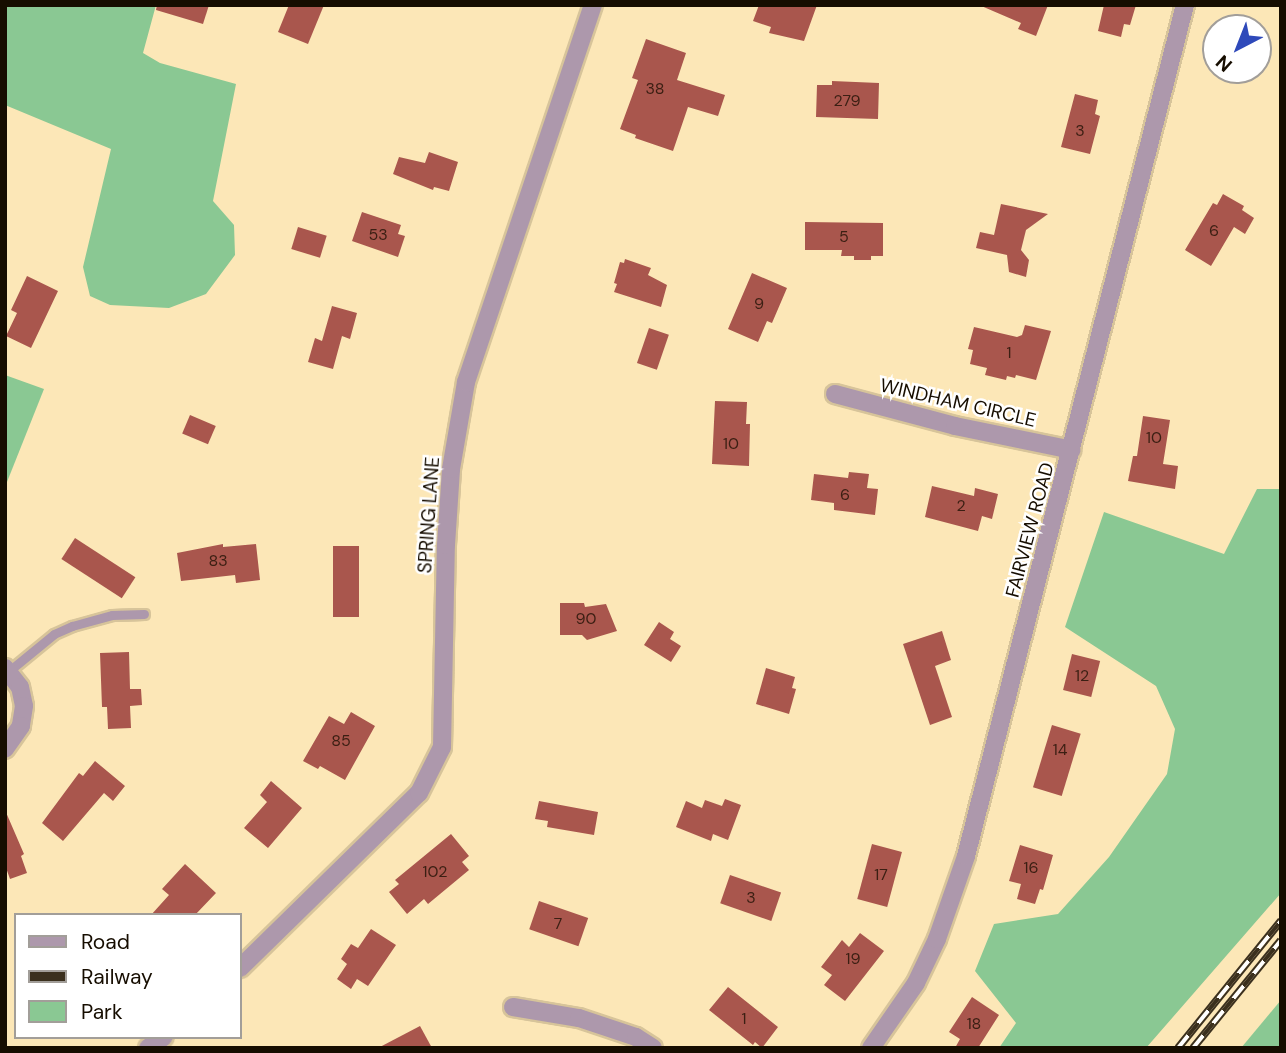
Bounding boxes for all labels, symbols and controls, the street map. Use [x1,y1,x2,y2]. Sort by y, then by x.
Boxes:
north arrow [1202,14,1272,84]
text: N [1210,50,1237,77]
house number: 38 [645,79,665,99]
house number: 279 [833,91,861,111]
house number: 3 [1075,121,1085,141]
house number: 6 [1209,221,1219,241]
house number: 53 [368,225,388,245]
house number: 5 [839,227,849,247]
house number: 9 [754,294,764,314]
house number: 1 [1007,343,1011,363]
street label: WINDHAM CIRCLE [878,374,1038,432]
house number: 10 [1146,428,1162,448]
house number: 10 [723,434,739,454]
street label: SPRING LANE [414,456,444,574]
street label: FAIRVIEW ROAD [1001,460,1059,600]
house number: 6 [840,485,850,505]
house number: 2 [956,496,966,516]
house number: 83 [208,551,228,571]
house number: 90 [576,609,596,629]
house number: 12 [1075,666,1089,686]
house number: 85 [331,731,351,751]
house number: 14 [1053,740,1067,760]
house number: 16 [1023,858,1039,878]
house number: 102 [423,862,447,882]
house number: 17 [874,865,888,885]
house number: 3 [746,888,756,908]
legend [14,913,242,1039]
house number: 7 [554,914,562,934]
text: Road [81,928,130,956]
house number: 19 [845,949,861,969]
text: Railway [81,963,153,991]
text: Park [81,998,122,1026]
house number: 1 [742,1009,746,1029]
house number: 18 [967,1014,981,1034]

